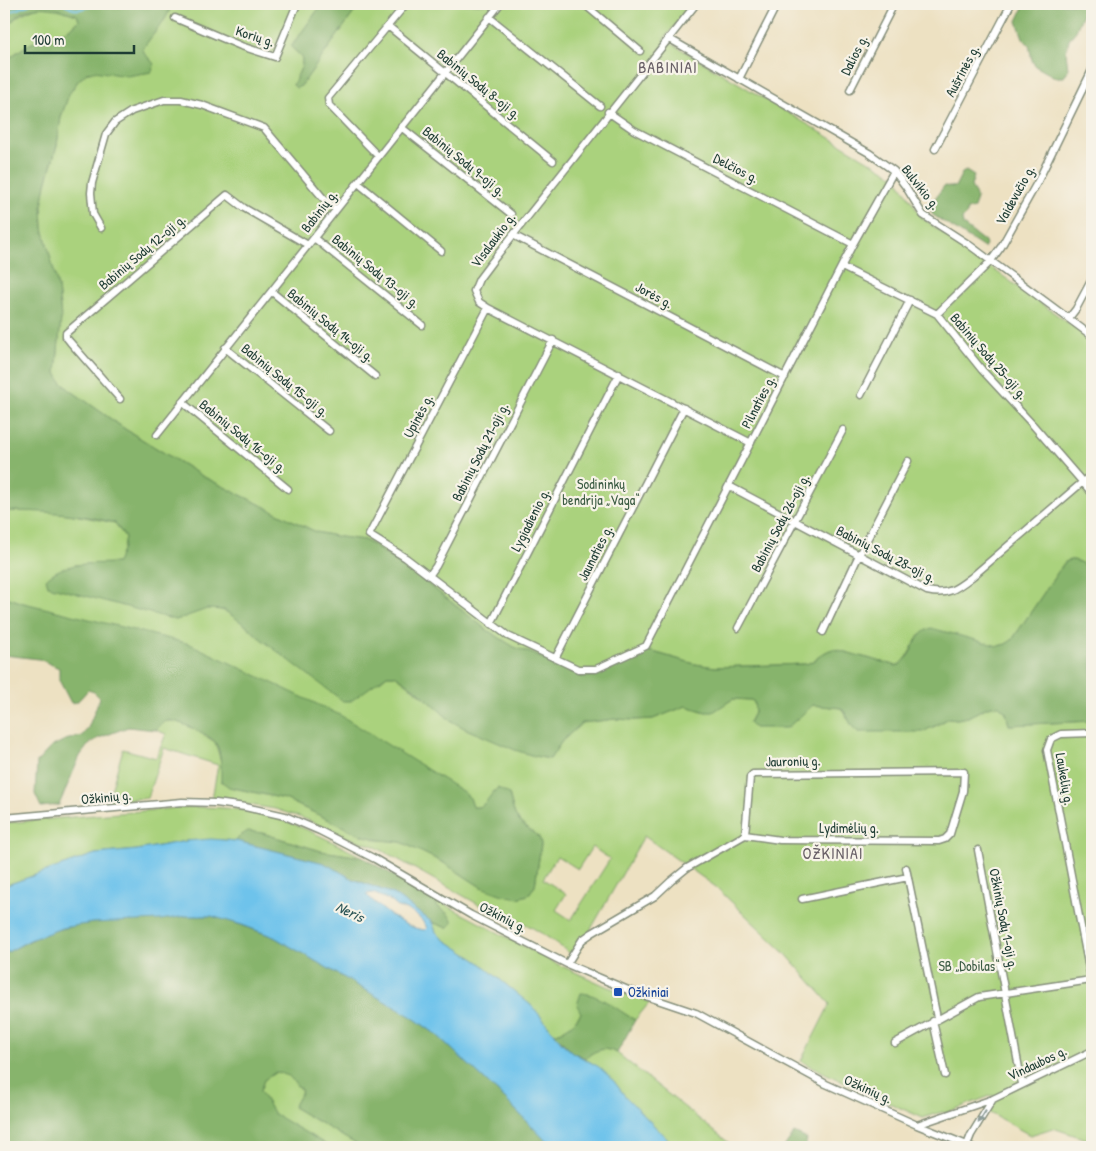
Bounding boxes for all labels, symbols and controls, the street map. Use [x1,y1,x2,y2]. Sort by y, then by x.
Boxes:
street label: Korių g. [233,20,277,52]
scale bar [25,22,134,54]
text: 100 m [32,29,65,50]
street label: Dalios g. [835,32,873,78]
street label: Aušrinės g. [940,42,984,100]
street label: Babinių Sodų 8-oji g. [433,44,525,124]
district label: BABINIAI [638,56,698,78]
street label: Babinių Sodų 9-oji g. [418,121,510,201]
street label: Delčios g. [710,148,762,188]
street label: Bulvikio g. [897,160,945,214]
street label: Vaidevučio g. [990,162,1040,228]
street label: Babinių g. [296,186,342,236]
street label: Visalaukio g. [466,209,520,271]
street label: Babinių Sodų 12-oji g. [94,210,190,294]
street label: Babinių Sodų 13-oji g. [328,229,424,313]
street label: Jorės g. [632,277,676,313]
street label: Babinių Sodų 14-oji g. [283,284,379,366]
street label: Babinių Sodų 25-oji g. [946,308,1032,404]
street label: Babinių Sodų 15-oji g. [237,338,333,422]
street label: Pilnaties g. [736,372,780,432]
street label: Upinės g. [398,391,438,441]
street label: Babinių Sodų 16-oji g. [195,395,291,477]
street label: Babinių Sodų 21-oji g. [447,399,513,505]
street label: Babinių Sodų 26-oji g. [746,470,814,576]
park label: Sodininkų bendrija „Vaga“ [562,474,640,510]
street label: Lygiadienio g. [506,485,554,555]
street label: Babinių Sodų 28-oji g. [833,520,939,588]
street label: Jaunaties g. [573,522,617,584]
street label: Jauronių g. [765,751,821,771]
street label: Laukelių g. [1051,751,1079,807]
street label: Ožkinių g. [80,785,132,809]
street label: Lydimėlių g. [819,818,879,838]
district label: OŽKINIAI [803,842,863,864]
street label: Ožkinių Sodų 1-oji g. [984,867,1024,971]
water label: Neris [333,896,369,928]
street label: Ožkinių g. [476,897,530,937]
park label: SB „Dobilas“ [938,956,1000,975]
place label: Ožkiniai [628,982,669,1001]
marker: Ožkiniai [612,986,624,998]
street label: Vindaubos g. [1004,1041,1070,1085]
street label: Ožkinių g. [841,1070,895,1108]
one-way arrow [977,1110,987,1123]

